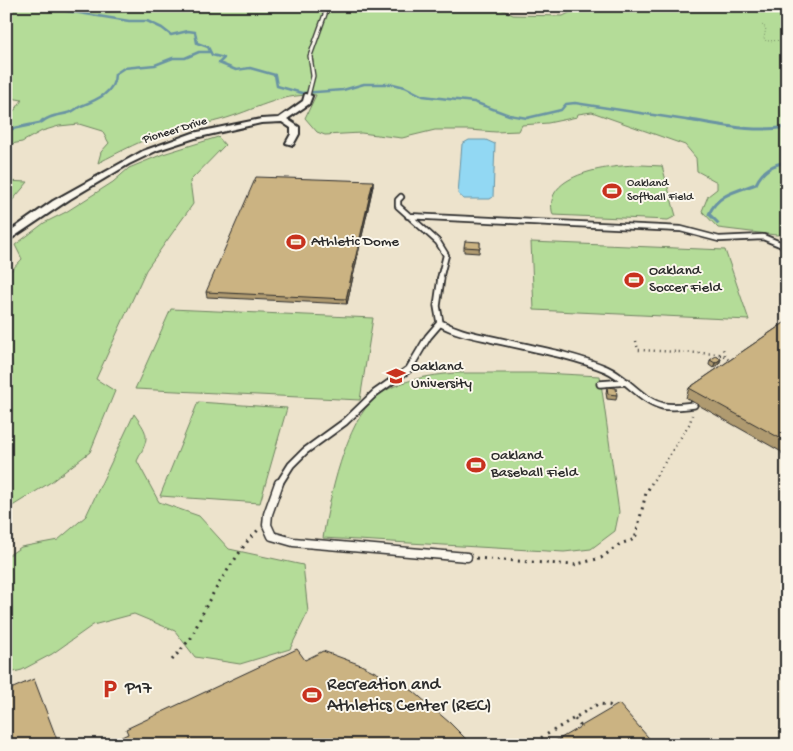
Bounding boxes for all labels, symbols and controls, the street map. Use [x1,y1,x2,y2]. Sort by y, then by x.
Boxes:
street label: Pioneer Drive [140,114,210,148]
place label: Oakland Softball Field [627,177,694,205]
sports icon: Oakland Softball Field [601,180,623,202]
sports icon: Athletic Dome [285,231,307,253]
place label: Athletic Dome [311,233,399,251]
place label: Oakland Soccer Field [649,262,723,297]
sports icon: Oakland Soccer Field [623,269,645,291]
place label: Oakland University [411,358,473,393]
school or university icon: Oakland University [385,365,407,387]
place label: Oakland Baseball Field [490,447,579,482]
sports icon: Oakland Baseball Field [465,454,487,476]
place label: Recreation and Athletics Center (REC) [327,675,492,717]
parking icon: P17 [99,678,121,700]
place label: P17 [124,679,152,700]
sports icon: Recreation and Athletics Center (REC) [301,684,323,706]

